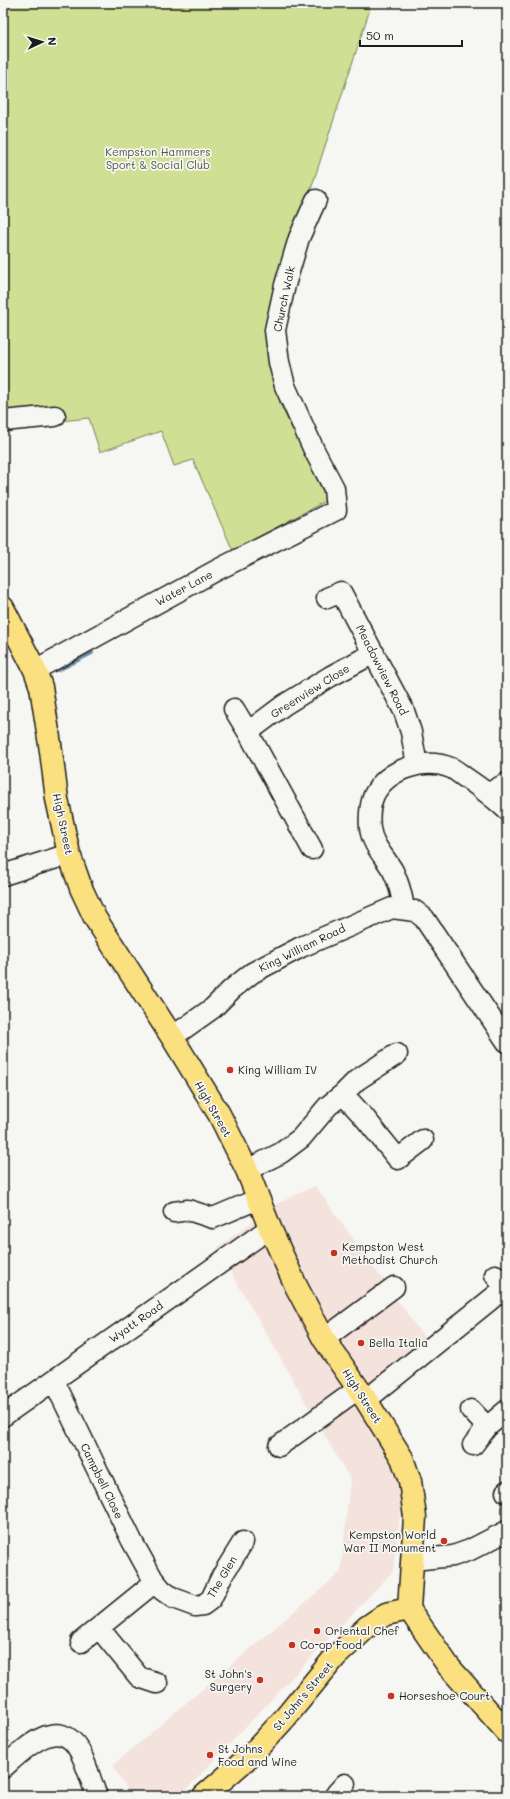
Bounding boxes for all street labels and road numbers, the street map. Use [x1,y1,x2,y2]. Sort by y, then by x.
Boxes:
street label: Church Walk [269,264,298,333]
street label: Water Lane [153,566,215,609]
street label: Meadowview Road [353,622,412,718]
street label: Greenview Close [267,660,352,721]
street label: High Street [50,792,77,856]
street label: King William Road [256,920,348,975]
street label: High Street [191,1078,236,1140]
street label: Wyatt Road [106,1297,166,1346]
street label: High Street [339,1366,386,1426]
street label: Campbell Close [78,1440,127,1521]
street label: The Glen [203,1553,240,1601]
street label: St John's Street [269,1658,336,1733]

